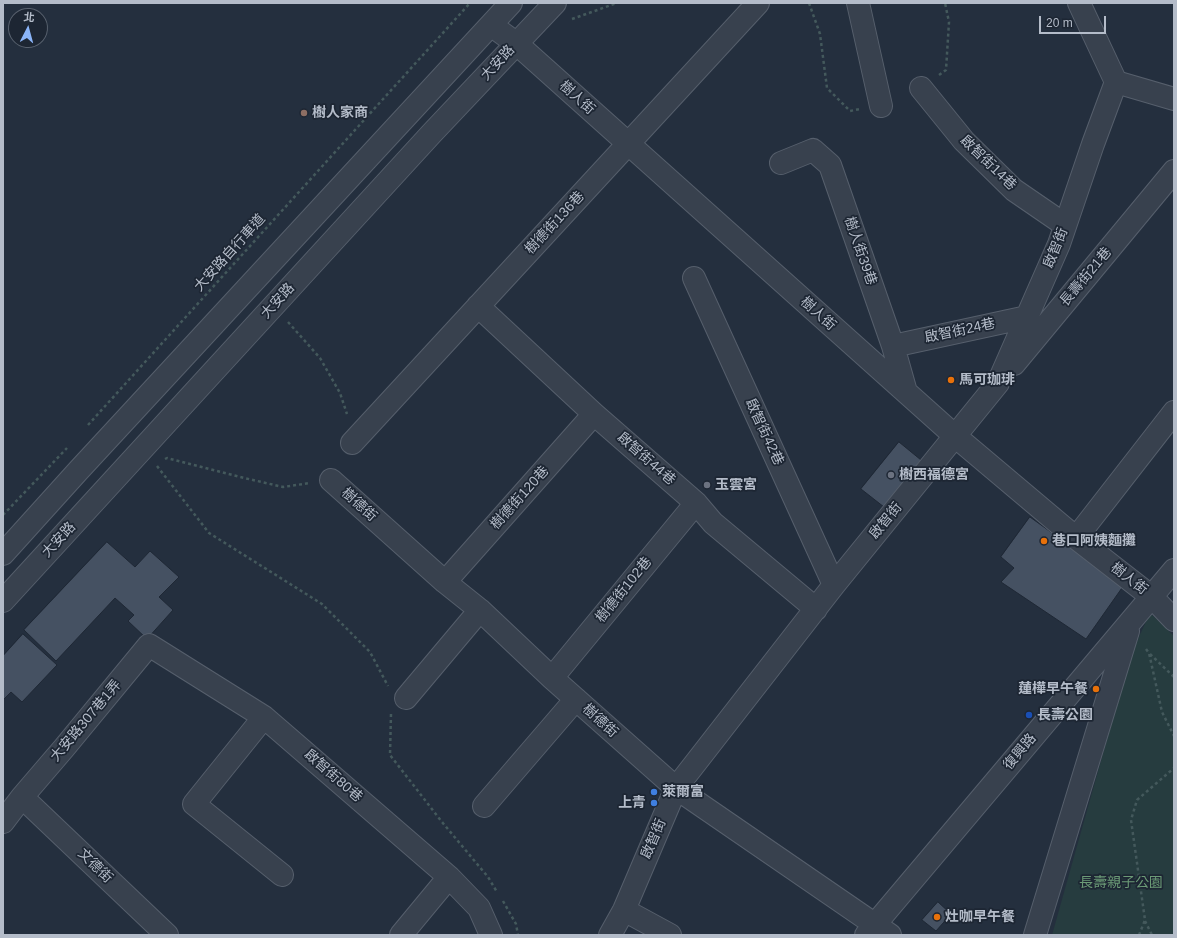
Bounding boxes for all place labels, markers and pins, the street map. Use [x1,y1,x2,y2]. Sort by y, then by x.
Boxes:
place label: 樹人家商 [312,105,368,121]
marker: 樹人家商 [299,108,309,118]
place label: 馬可珈琲 [959,372,1015,388]
marker: 馬可珈琲 [946,375,956,385]
place label: 樹西福德宮 [899,467,969,483]
marker: 樹西福德宮 [886,470,896,480]
place label: 玉雲宮 [715,477,757,493]
marker: 玉雲宮 [702,480,712,490]
place label: 巷口阿姨麵攤 [1052,533,1136,549]
marker: 巷口阿姨麵攤 [1039,536,1049,546]
place label: 蓮樺早午餐 [1018,681,1088,697]
marker: 蓮樺早午餐 [1091,684,1101,694]
place label: 長壽公園 [1037,707,1093,723]
marker: 長壽公園 [1024,710,1034,720]
place label: 萊爾富 [662,784,704,800]
marker: 萊爾富 [649,787,659,797]
place label: 上青 [618,795,646,811]
marker: 上青 [649,798,659,808]
place label: 灶咖早午餐 [945,909,1015,925]
marker: 灶咖早午餐 [932,912,942,922]

